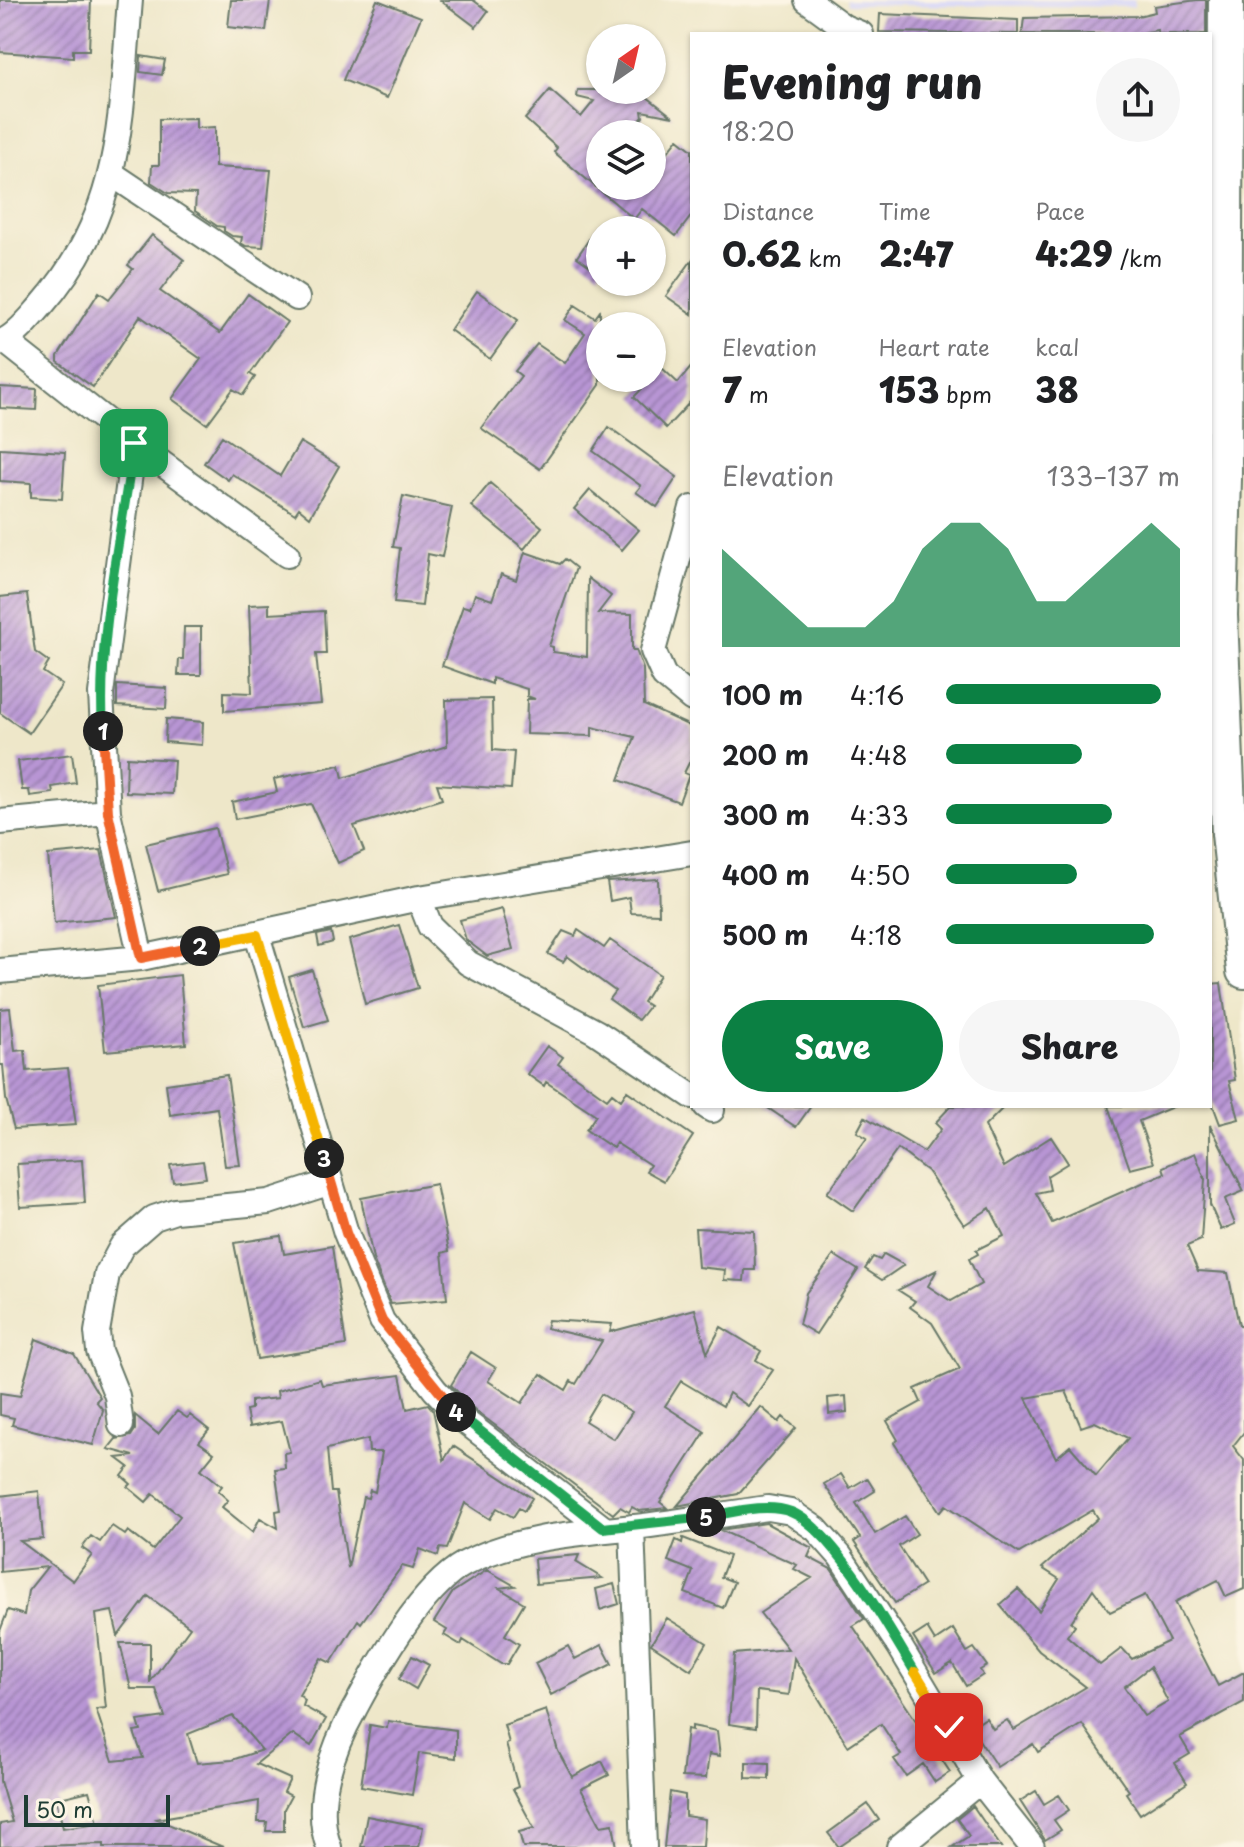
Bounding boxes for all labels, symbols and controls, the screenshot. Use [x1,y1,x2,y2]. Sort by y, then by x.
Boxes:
north arrow [586,24,666,104]
map controls [586,24,666,392]
text: Evening run [722,48,983,114]
button: share [1096,58,1180,142]
text: 18:20 [722,111,795,150]
button: layers [586,120,666,200]
text: Distance [722,194,814,227]
text: Time [879,194,931,227]
text: Pace [1035,194,1085,227]
button: + [586,216,666,296]
text: 0.62 [722,227,801,279]
text: 2:47 [879,227,953,279]
text: 4:29 [1035,227,1113,279]
text: km [801,241,842,274]
text: /km [1113,241,1162,274]
button: − [586,312,666,392]
text: Elevation [722,330,817,363]
text: Heart rate [879,330,990,363]
text: kcal [1035,330,1079,363]
text: 7 [722,363,742,415]
text: 153 [879,363,939,415]
text: 38 [1035,363,1079,415]
text: m [742,377,769,410]
text: bpm [939,377,992,410]
pin [100,409,168,477]
icon: arrive [112,421,156,465]
text: Elevation [722,456,834,495]
text: 133–137 m [1047,456,1180,495]
text: 100 m [722,675,803,714]
text: 4:16 [850,675,905,714]
pin: 1 [83,711,123,751]
text: 1 [98,714,108,747]
text: 200 m [722,735,809,774]
text: 4:48 [850,735,908,774]
text: 300 m [722,795,810,834]
text: 4:33 [850,795,909,834]
text: 400 m [722,855,810,894]
text: 4:50 [850,855,910,894]
text: 500 m [722,915,808,954]
text: 4:18 [850,915,903,954]
pin: 2 [180,926,220,966]
text: 2 [192,929,208,962]
button: Save [722,1000,943,1092]
button: Share [959,1000,1180,1092]
pin: 3 [304,1138,344,1178]
text: 3 [317,1141,331,1174]
pin: 4 [436,1392,476,1432]
text: 4 [449,1395,463,1428]
pin: 5 [686,1497,726,1537]
text: 5 [699,1500,713,1533]
pin [915,1693,983,1761]
icon: check [927,1705,971,1749]
scale bar [24,1791,170,1827]
text: 50 m [36,1792,93,1825]

